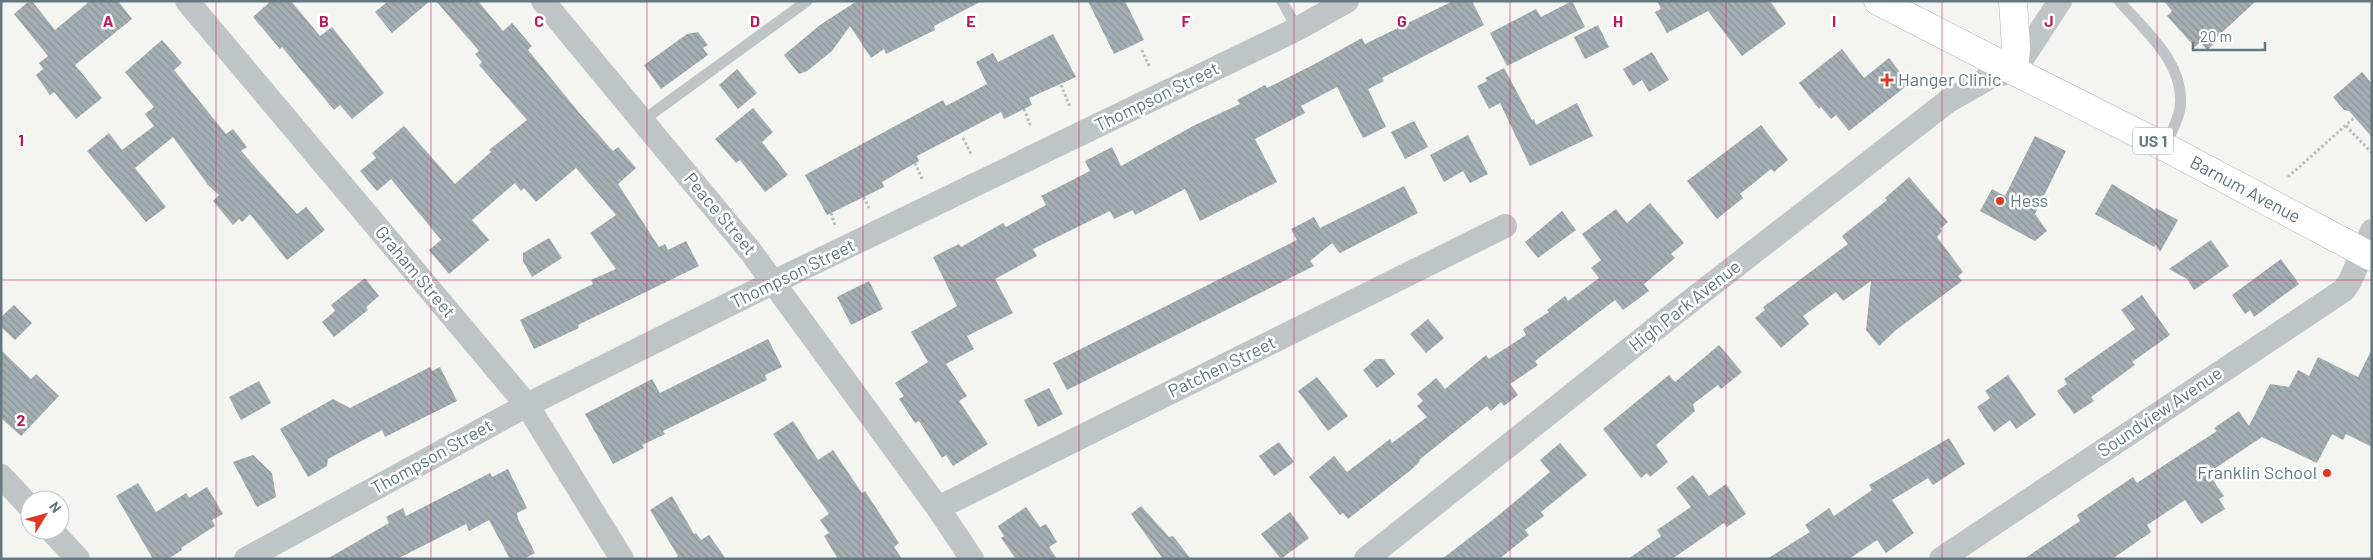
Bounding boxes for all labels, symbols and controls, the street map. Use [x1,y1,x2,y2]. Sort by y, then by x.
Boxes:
text: A [103,11,114,30]
text: B [319,11,329,30]
text: C [534,11,544,30]
text: D [750,11,760,30]
text: E [966,11,976,30]
text: F [1182,11,1191,30]
text: G [1397,11,1407,30]
text: H [1613,11,1623,30]
text: I [1832,11,1836,30]
text: J [2044,11,2054,30]
scale bar [2193,20,2266,52]
text: 20 m [2200,27,2232,45]
street label: Thompson Street [1091,57,1222,136]
place label: Hanger Clinic [1898,68,2001,90]
marker: Hanger Clinic [1880,73,1894,87]
road number: US 1 [2133,128,2173,154]
text: 1 [18,130,24,149]
street label: Barnum Avenue [2187,150,2305,227]
street label: Peace Street [680,168,762,259]
place label: Hess [2010,189,2048,211]
marker: Hess [1994,195,2006,207]
street label: Graham Street [371,221,461,322]
street label: Thompson Street [727,234,858,313]
street label: High Park Avenue [1624,255,1745,356]
street label: Patchen Street [1164,331,1279,402]
street label: Soundview Avenue [2093,361,2226,461]
text: 2 [17,410,26,429]
street label: Thompson Street [367,414,496,499]
place label: Franklin School [2197,461,2317,483]
marker: Franklin School [2321,467,2333,479]
north arrow [20,490,70,540]
text: N [46,498,65,516]

